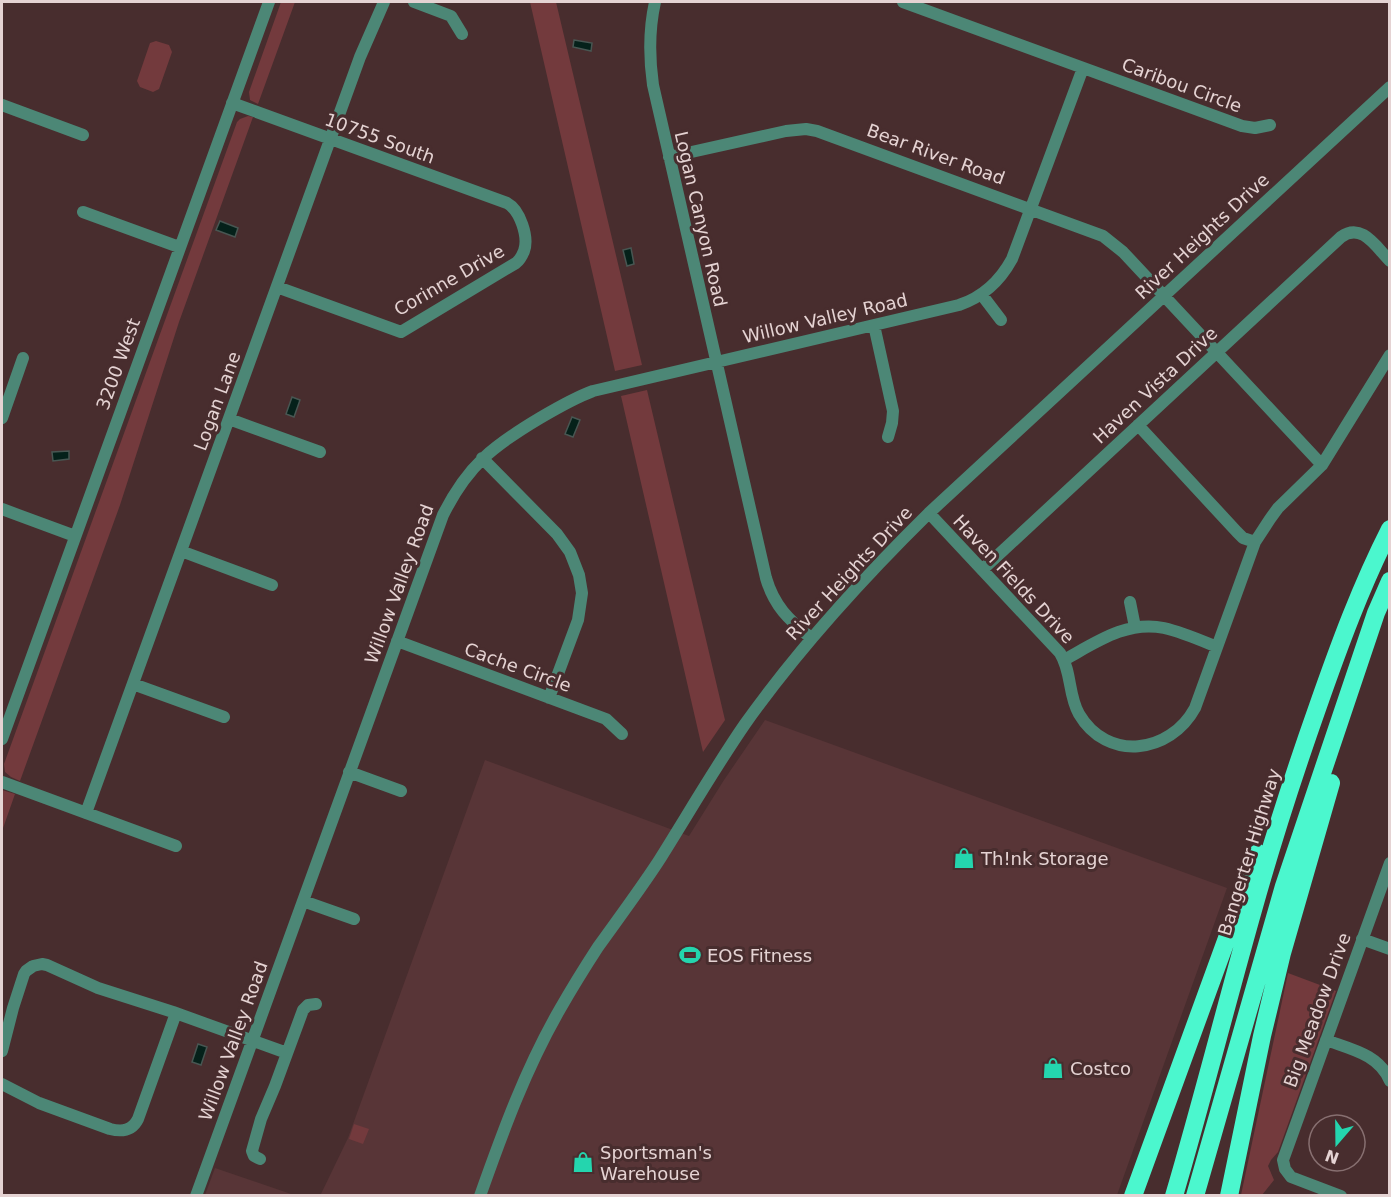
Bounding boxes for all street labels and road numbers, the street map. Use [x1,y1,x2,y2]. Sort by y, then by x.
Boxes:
street label: Caribou Circle [1119,54,1245,116]
street label: 10755 South [322,108,438,168]
street label: Bear River Road [864,119,1008,189]
street label: Logan Canyon Road [671,129,731,309]
street label: River Heights Drive [1131,169,1273,303]
street label: Corinne Drive [390,240,508,320]
street label: Willow Valley Road [741,289,909,347]
street label: 3200 West [92,315,144,413]
street label: Haven Vista Drive [1089,322,1221,448]
street label: Logan Lane [189,349,245,453]
street label: Willow Valley Road [360,501,438,667]
street label: River Heights Drive [782,502,916,644]
street label: Haven Fields Drive [949,510,1079,648]
street label: Cache Circle [462,638,574,696]
street label: Bangerter Highway [1214,766,1285,938]
street label: Big Meadow Drive [1279,930,1355,1090]
street label: Willow Valley Road [194,958,272,1124]

